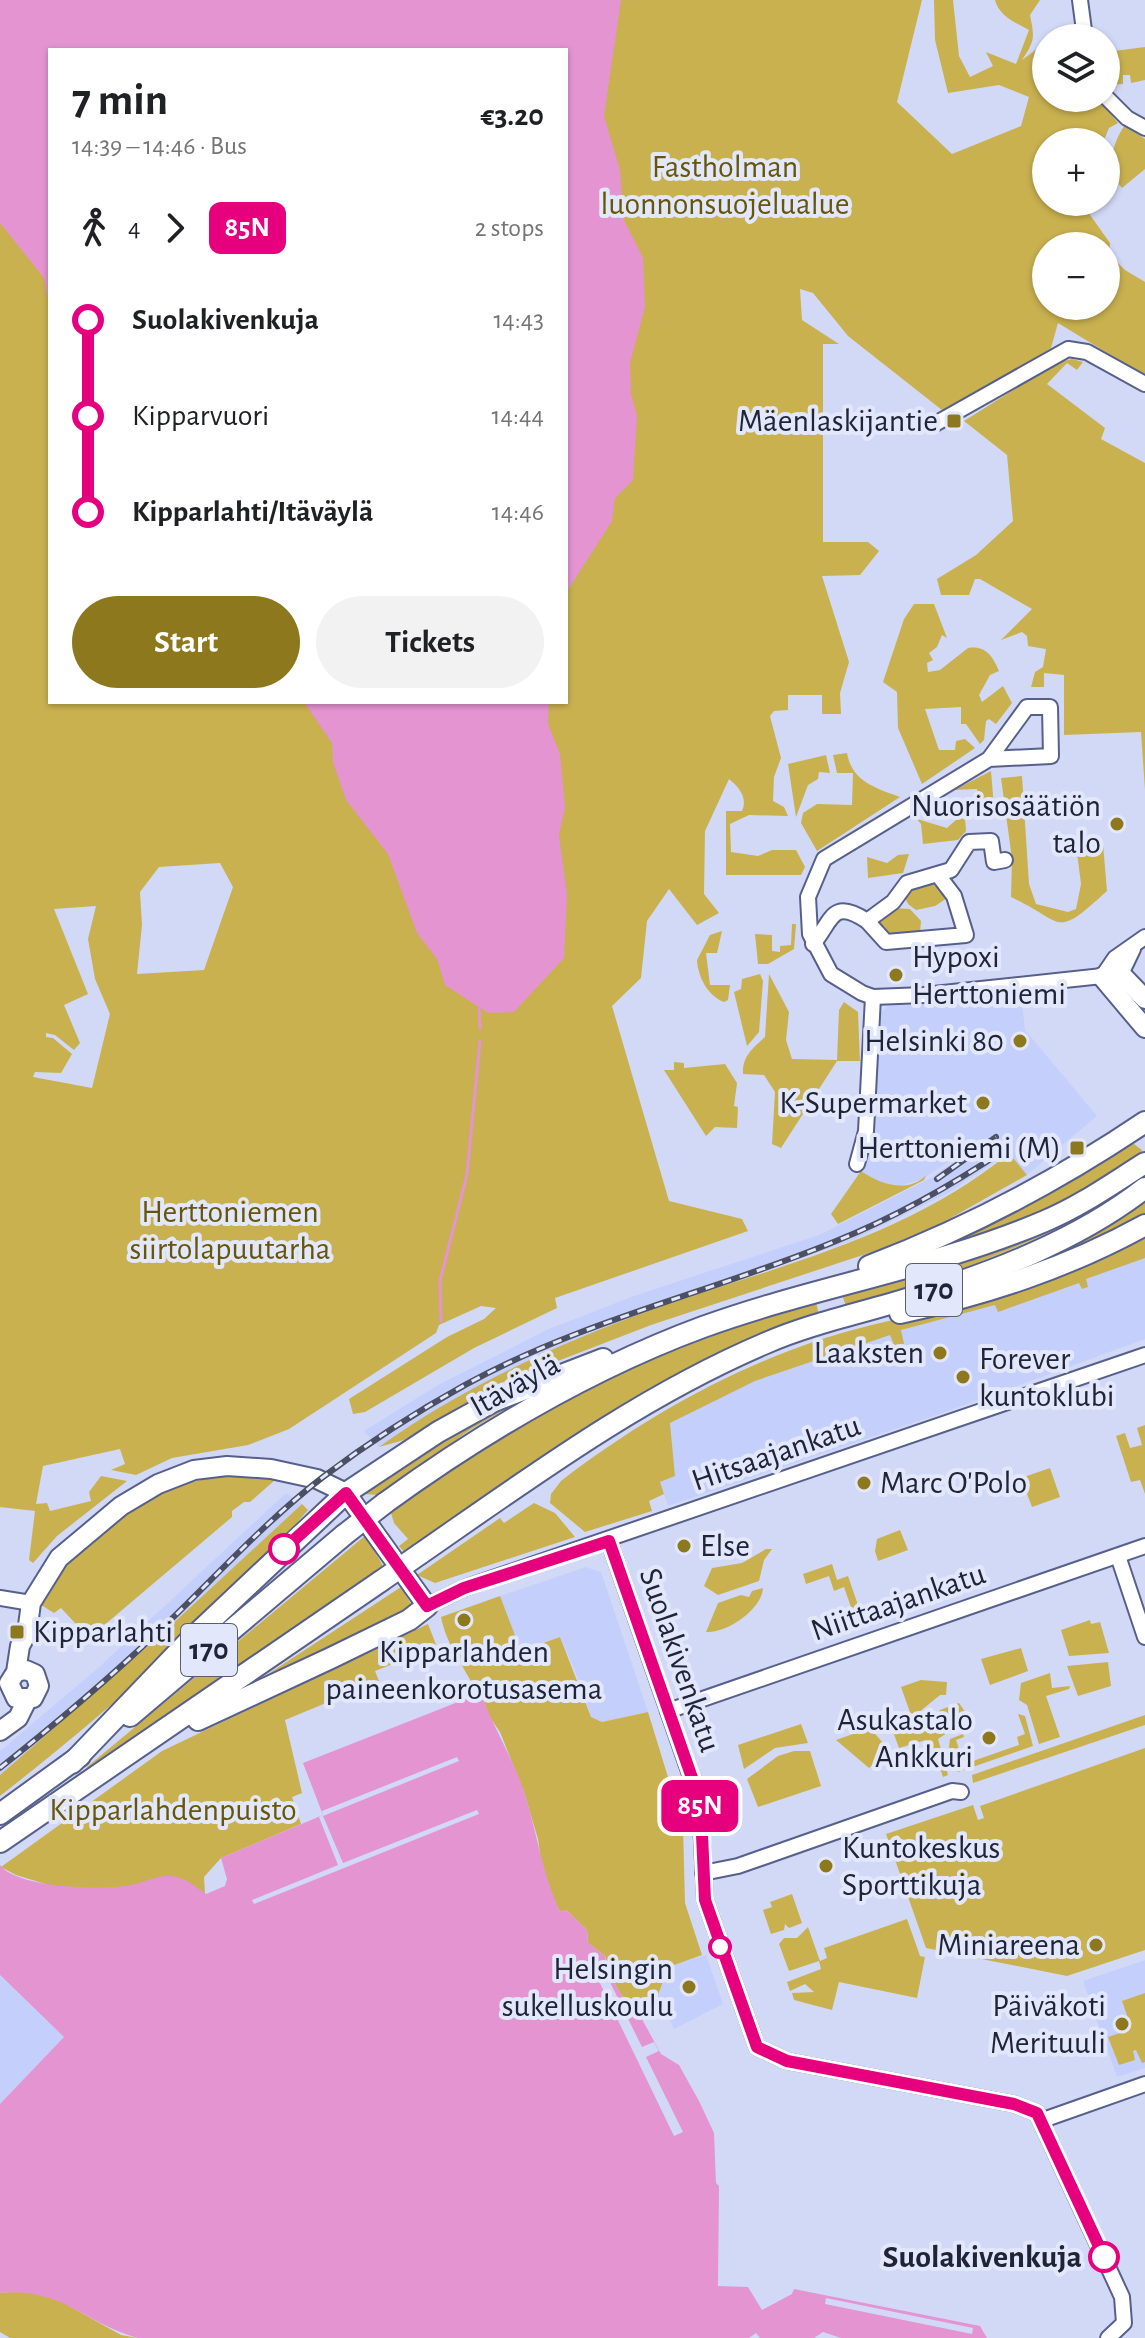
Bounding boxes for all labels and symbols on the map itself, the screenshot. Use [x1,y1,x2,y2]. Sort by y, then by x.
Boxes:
park label: Fastholman luonnonsuojelualue [600,151,850,220]
place label: Mäenlaskijantie [738,405,938,437]
marker: Mäenlaskijantie [945,412,963,430]
place label: Nuorisosäätiön talo [911,790,1101,859]
marker: Nuorisosäätiön talo [1108,815,1126,833]
place label: Hypoxi Herttoniemi [912,941,1066,1010]
marker: Hypoxi Herttoniemi [887,966,905,984]
place label: Helsinki 80 [864,1025,1004,1057]
marker: Helsinki 80 [1011,1032,1029,1050]
place label: K-Supermarket [779,1087,967,1119]
marker: K-Supermarket [974,1094,992,1112]
place label: Herttoniemi (M) [857,1132,1061,1164]
marker: Herttoniemi (M) [1068,1139,1086,1157]
park label: Herttoniemen siirtolapuutarha [129,1196,331,1265]
road number: 170 [906,1264,962,1316]
place label: Laaksten [814,1337,924,1369]
place label: Forever kuntoklubi [979,1343,1115,1412]
marker: Laaksten [931,1344,949,1362]
street label: Itäväylä [465,1348,565,1422]
marker: Forever kuntoklubi [954,1368,972,1386]
street label: Hitsaajankatu [688,1409,864,1497]
place label: Marc O'Polo [880,1467,1027,1499]
marker: Marc O'Polo [855,1474,873,1492]
place label: Else [700,1530,750,1562]
unlabelled marker [269,1534,299,1564]
marker: Else [675,1537,693,1555]
street label: Niittaajankatu [807,1557,989,1647]
street label: Suolakivenkatu [634,1564,726,1756]
marker: Kipparlahden paineenkorotusasema [455,1611,473,1629]
place label: Kipparlahti [33,1616,173,1648]
marker: Kipparlahti [8,1623,26,1641]
road number: 170 [181,1624,237,1676]
place label: Kipparlahden paineenkorotusasema [326,1636,602,1705]
place label: Asukastalo Ankkuri [837,1704,973,1773]
marker: Asukastalo Ankkuri [980,1729,998,1747]
line badge: 85N [654,1780,746,1832]
park label: Kipparlahdenpuisto [49,1794,297,1826]
place label: Kuntokeskus Sporttikuja [842,1832,1000,1901]
marker: Kuntokeskus Sporttikuja [817,1857,835,1875]
place label: Miniareena [937,1929,1080,1961]
unlabelled marker [709,1936,731,1958]
marker: Miniareena [1087,1936,1105,1954]
place label: Helsingin sukelluskoulu [502,1953,673,2022]
marker: Helsingin sukelluskoulu [680,1978,698,1996]
place label: Päiväkoti Merituuli [990,1990,1106,2059]
marker: Päiväkoti Merituuli [1113,2015,1131,2033]
place label: Suolakivenkuja [883,2241,1082,2273]
marker: Suolakivenkuja [1089,2242,1119,2272]

